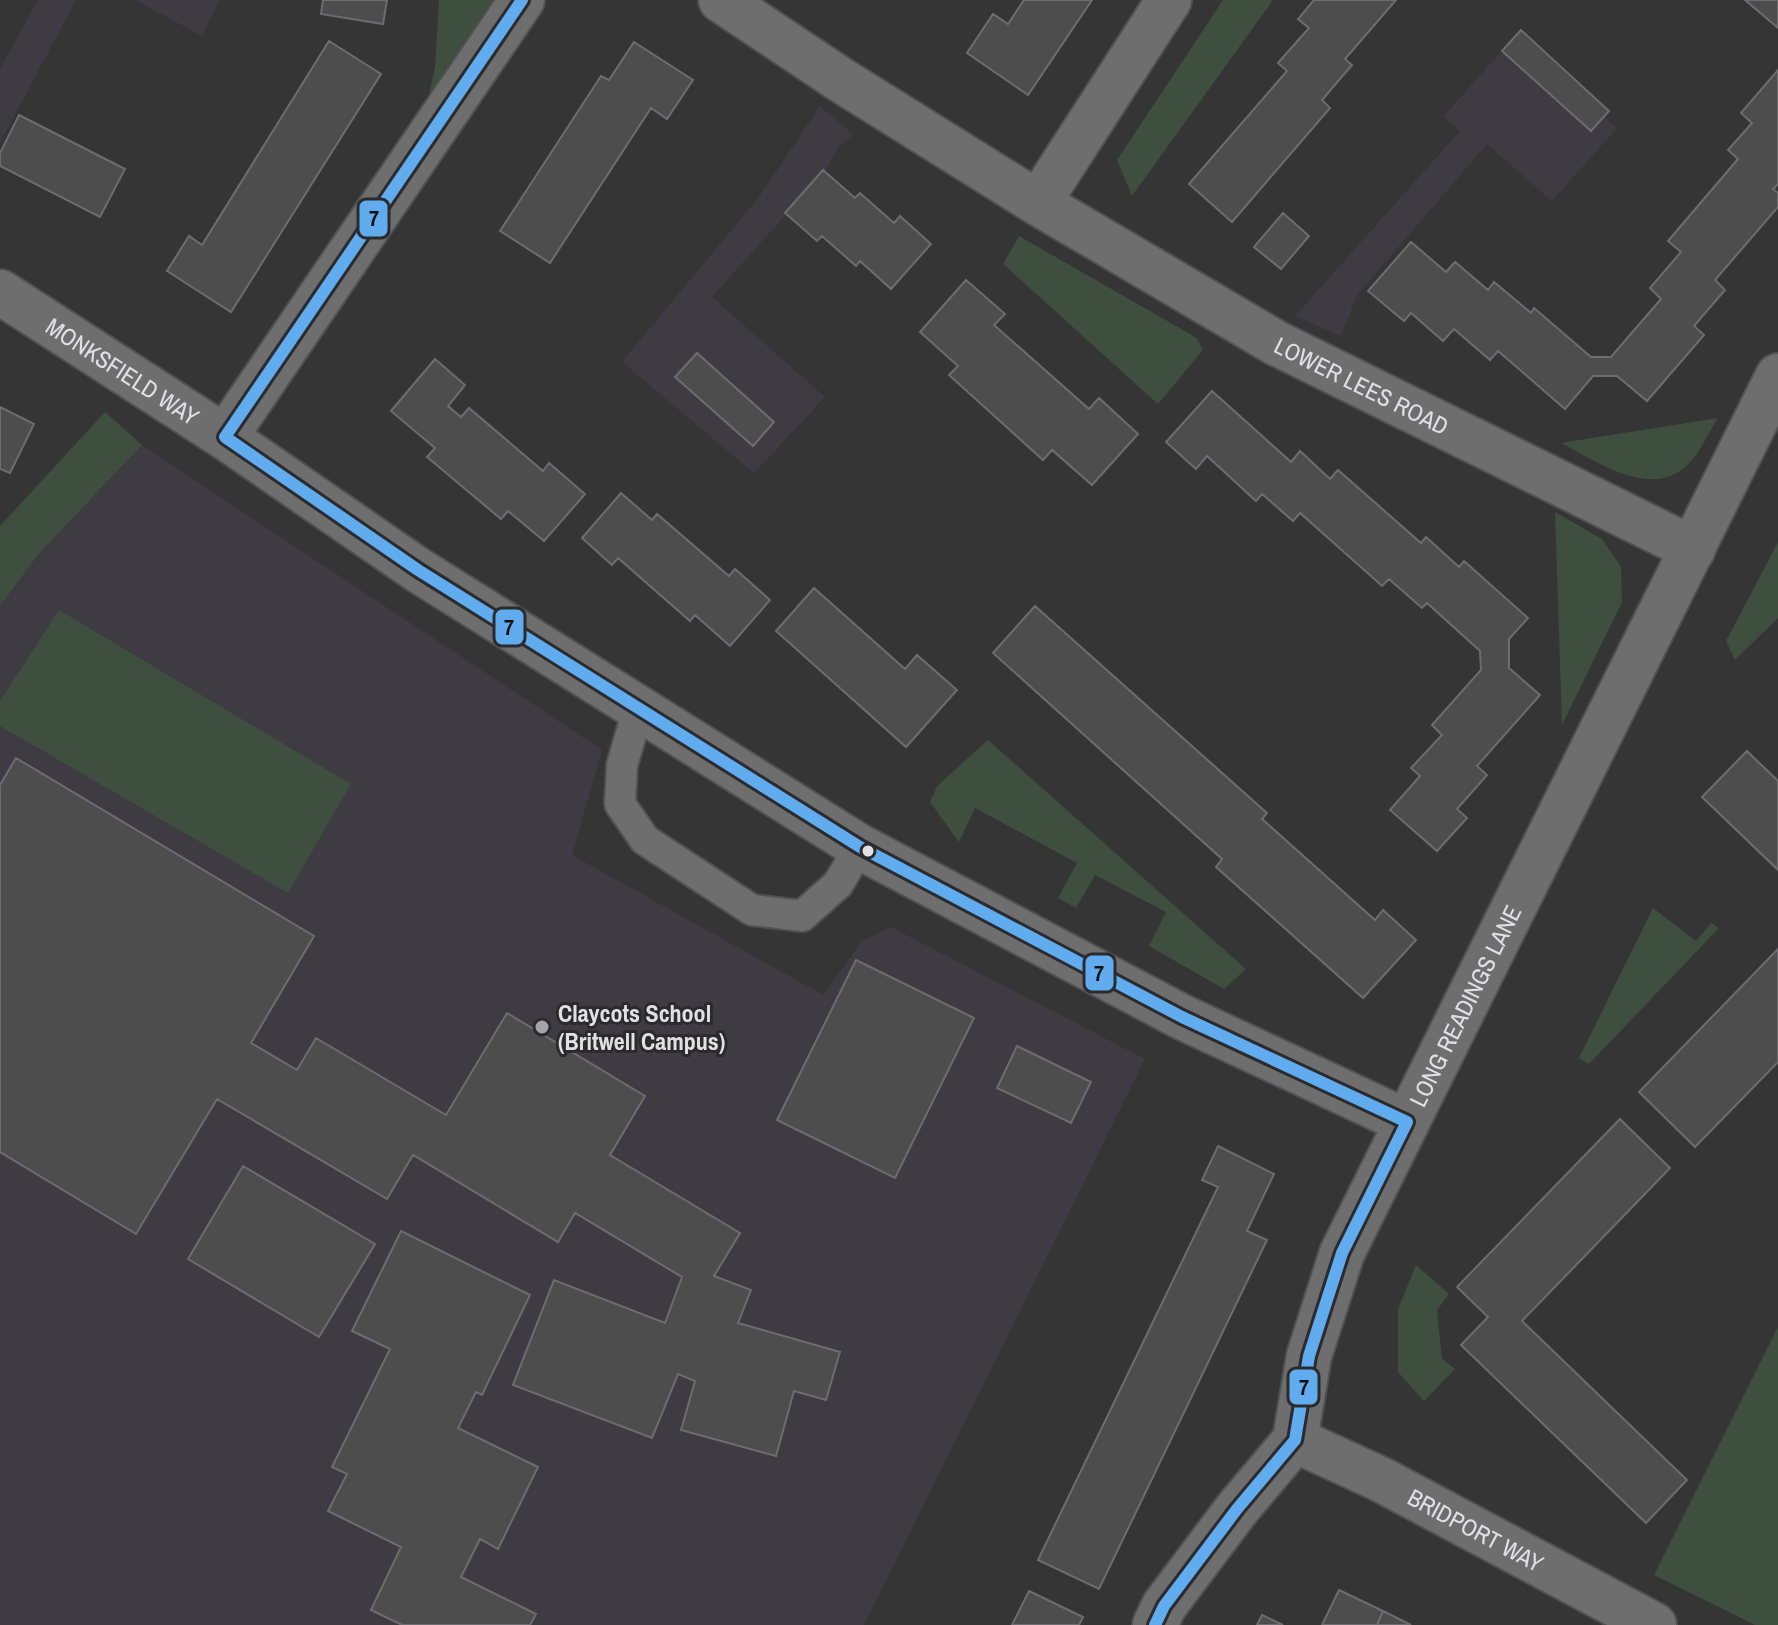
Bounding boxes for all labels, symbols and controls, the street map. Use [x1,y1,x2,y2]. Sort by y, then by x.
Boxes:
line badge: 7 [358,199,389,238]
text: 7 [369,203,379,233]
street label: MONKSFIELD WAY [40,310,205,432]
street label: LOWER LEES ROAD [1269,329,1454,442]
line badge: 7 [494,608,525,646]
text: 7 [504,612,514,642]
unlabelled marker [860,843,876,859]
street label: LONG READINGS LANE [1401,900,1528,1112]
line badge: 7 [1084,954,1115,992]
text: 7 [1094,958,1104,988]
place label: Claycots School (Britwell Campus) [558,997,725,1057]
marker: Claycots School (Britwell Campus) [533,1018,551,1036]
line badge: 7 [1288,1368,1319,1406]
text: 7 [1299,1372,1309,1402]
street label: BRIDPORT WAY [1402,1481,1549,1579]

